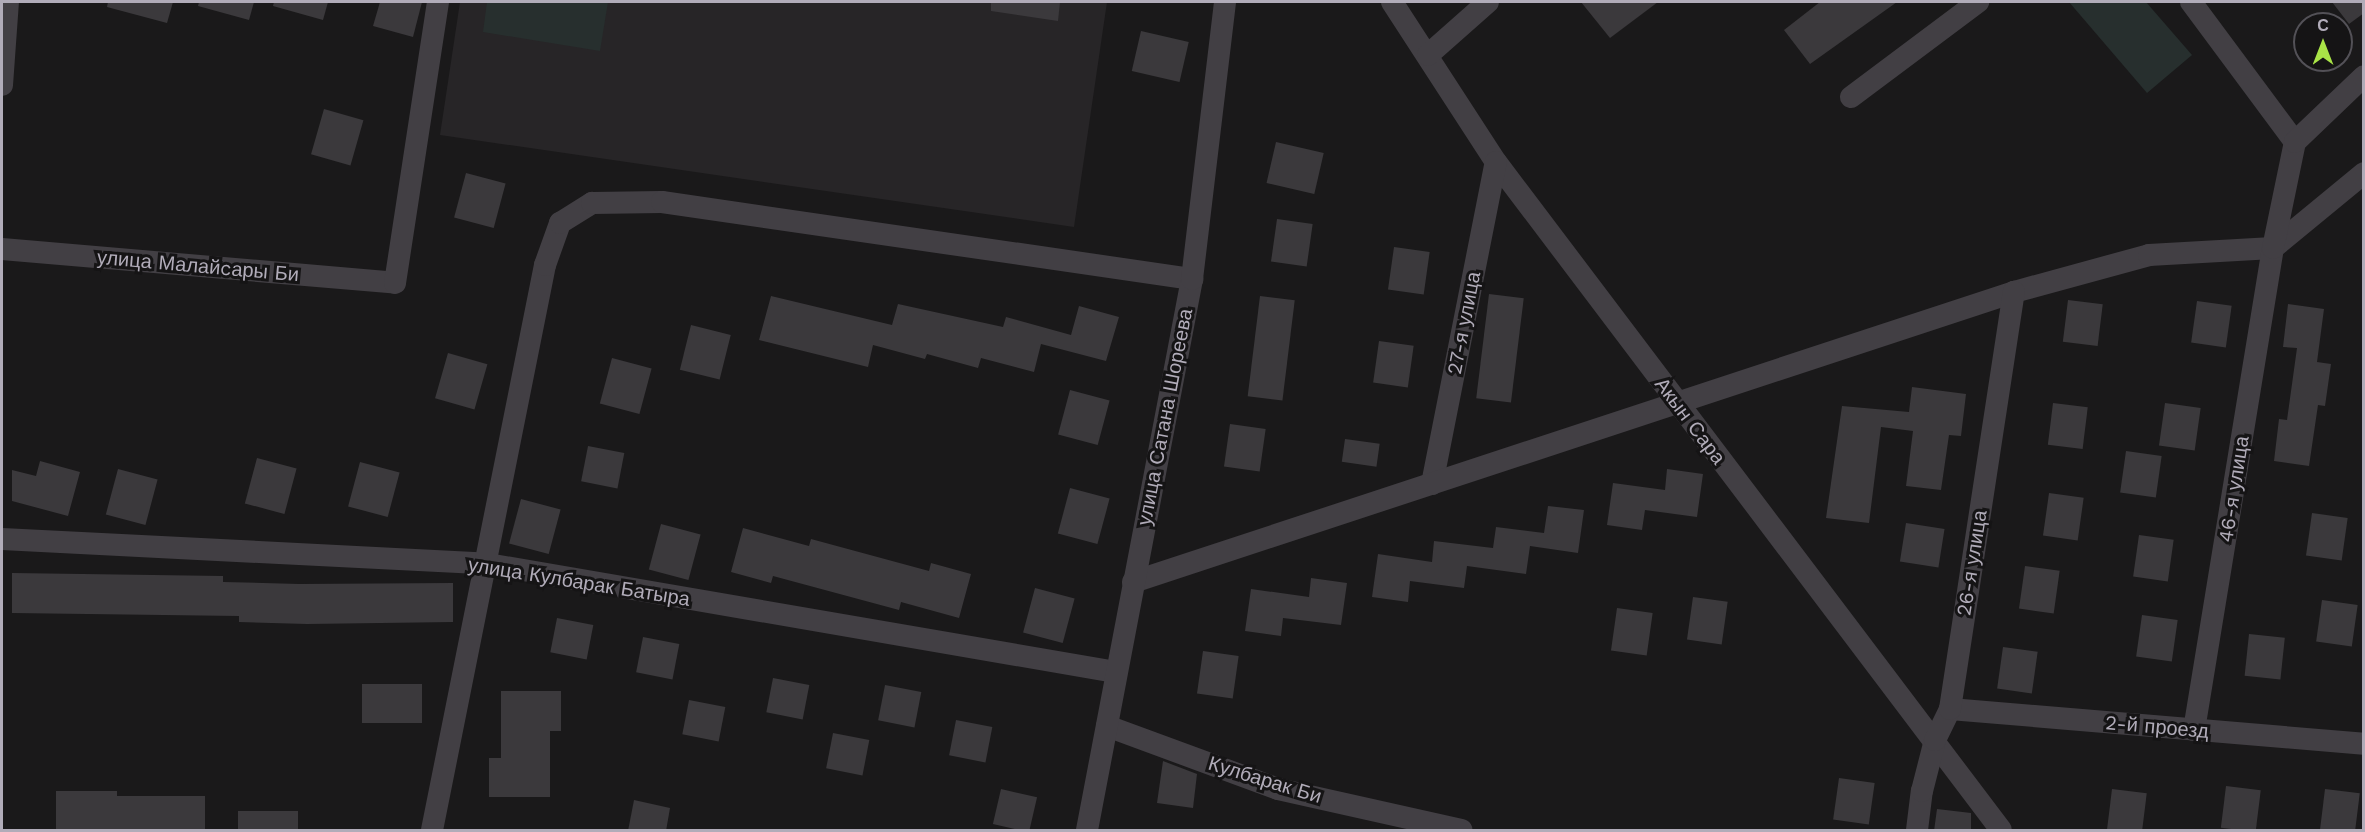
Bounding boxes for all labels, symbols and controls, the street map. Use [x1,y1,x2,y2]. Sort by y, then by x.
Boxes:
north arrow [2293,12,2353,72]
text: С [2317,16,2329,35]
street label: улица Малайcары Би [96,245,300,287]
street label: 27-я улица [1442,270,1486,376]
street label: улица Сатана Шореева [1132,306,1198,528]
street label: Акын Сара [1650,373,1730,469]
street label: 46-я улица [2214,434,2254,544]
street label: 26-я улица [1952,508,1992,618]
street label: улица Кулбарак Батыра [466,553,692,611]
street label: 2-й проезд [2104,711,2210,743]
street label: Кулбарак Би [1205,751,1325,809]

